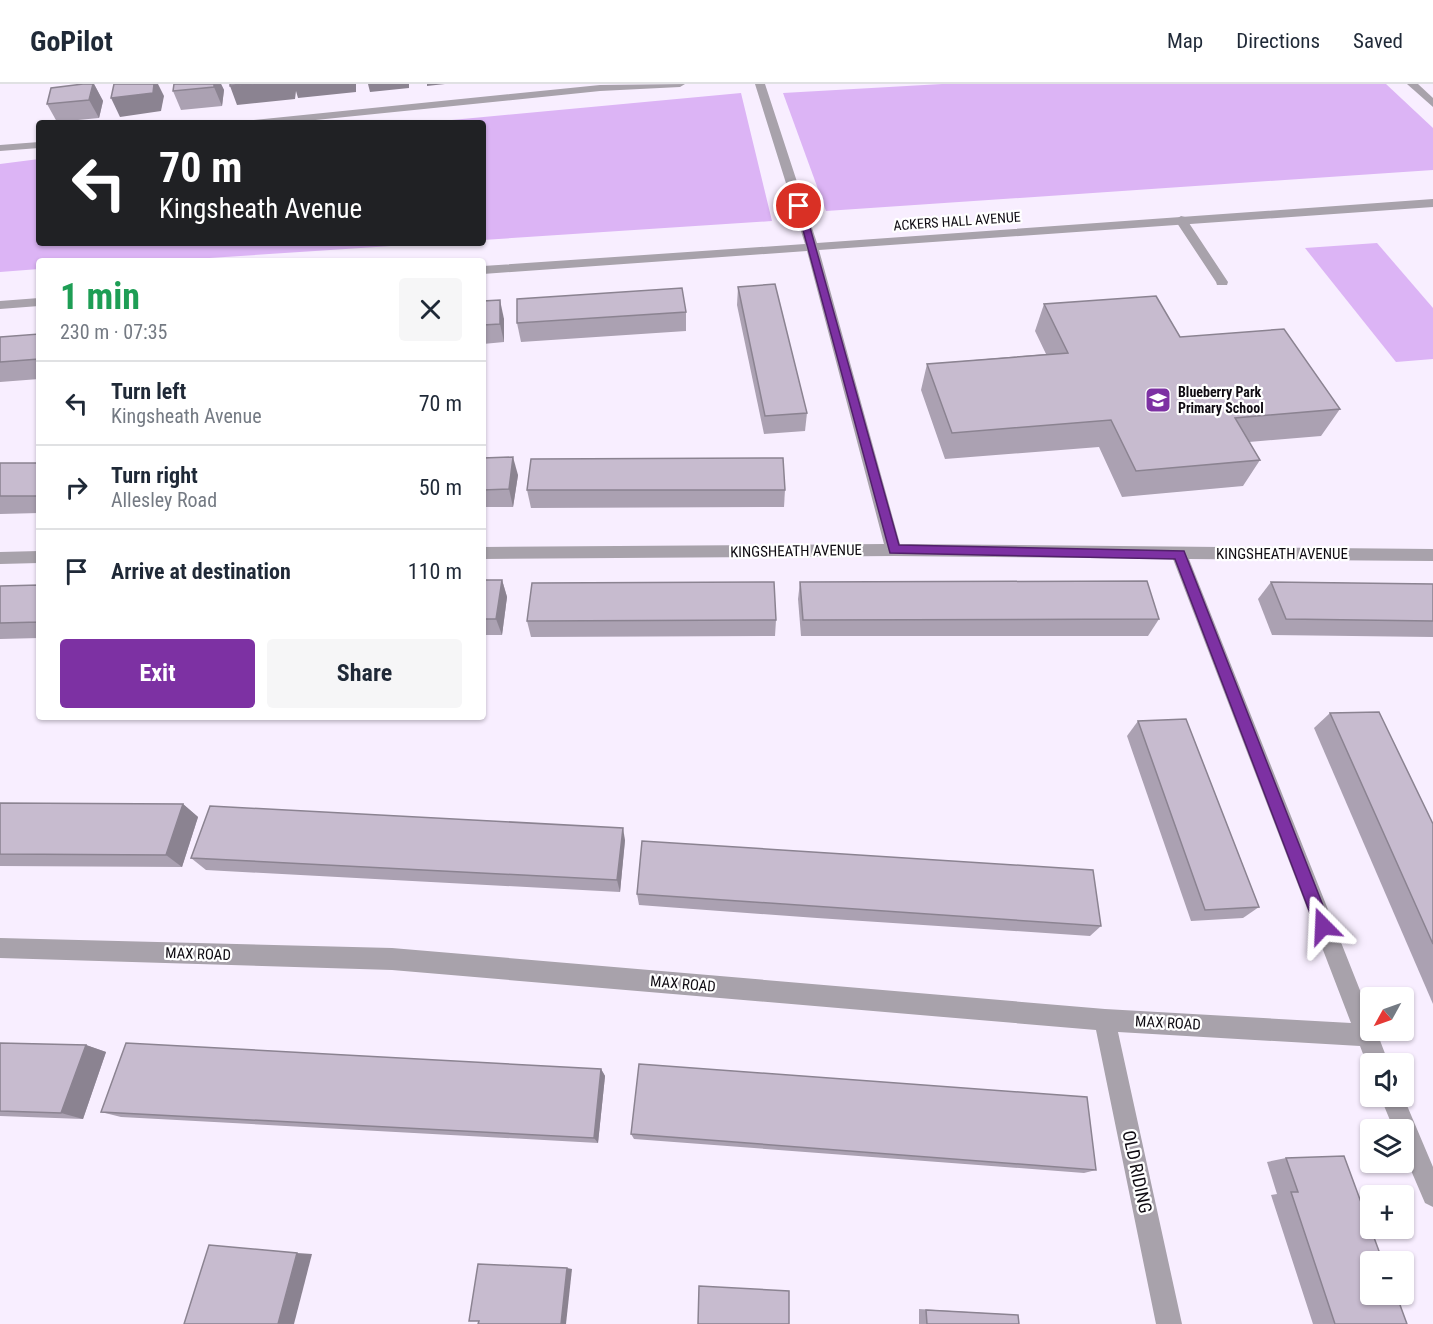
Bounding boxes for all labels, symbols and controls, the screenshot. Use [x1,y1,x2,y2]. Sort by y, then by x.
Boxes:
text: GoPilot [30,25,113,58]
text: Map [1167,29,1203,53]
text: Directions [1236,29,1320,53]
text: Saved [1353,29,1403,53]
text: 70 m [159,143,242,192]
icon: left [60,144,138,222]
pin [773,180,824,231]
icon: arrive [782,189,815,222]
text: Kingsheath Avenue [159,193,362,225]
street label: ACKERS HALL AVENUE [893,209,1021,233]
text: 1 min [60,276,140,318]
button: close [399,278,462,341]
text: 230 m · 07:35 [60,320,167,344]
text: Turn left [111,379,186,404]
place label: Blueberry Park Primary School [1178,384,1264,416]
school or university icon: Blueberry Park Primary School [1143,385,1173,415]
icon: left [60,387,93,420]
text: 70 m [419,391,462,416]
text: Kingsheath Avenue [111,404,262,428]
text: Turn right [111,463,198,488]
icon: right [60,471,93,504]
text: 50 m [419,475,462,500]
text: Allesley Road [111,488,217,512]
street label: KINGSHEATH AVENUE [730,541,862,561]
street label: KINGSHEATH AVENUE [1216,545,1348,563]
icon: arrive [60,555,93,588]
text: Arrive at destination [111,559,291,584]
text: 110 m [408,559,462,584]
button: Exit [60,639,255,708]
button: Share [267,639,462,708]
position arrow [1291,894,1355,958]
street label: MAX ROAD [165,944,231,964]
street label: MAX ROAD [649,972,717,996]
north arrow [1360,987,1414,1041]
map controls [1360,987,1414,1305]
street label: MAX ROAD [1135,1012,1201,1034]
button: sound [1360,1053,1414,1107]
button: layers [1360,1119,1414,1173]
street label: OLD RIDING [1118,1128,1157,1215]
button: + [1360,1185,1414,1239]
button: − [1360,1251,1414,1305]

